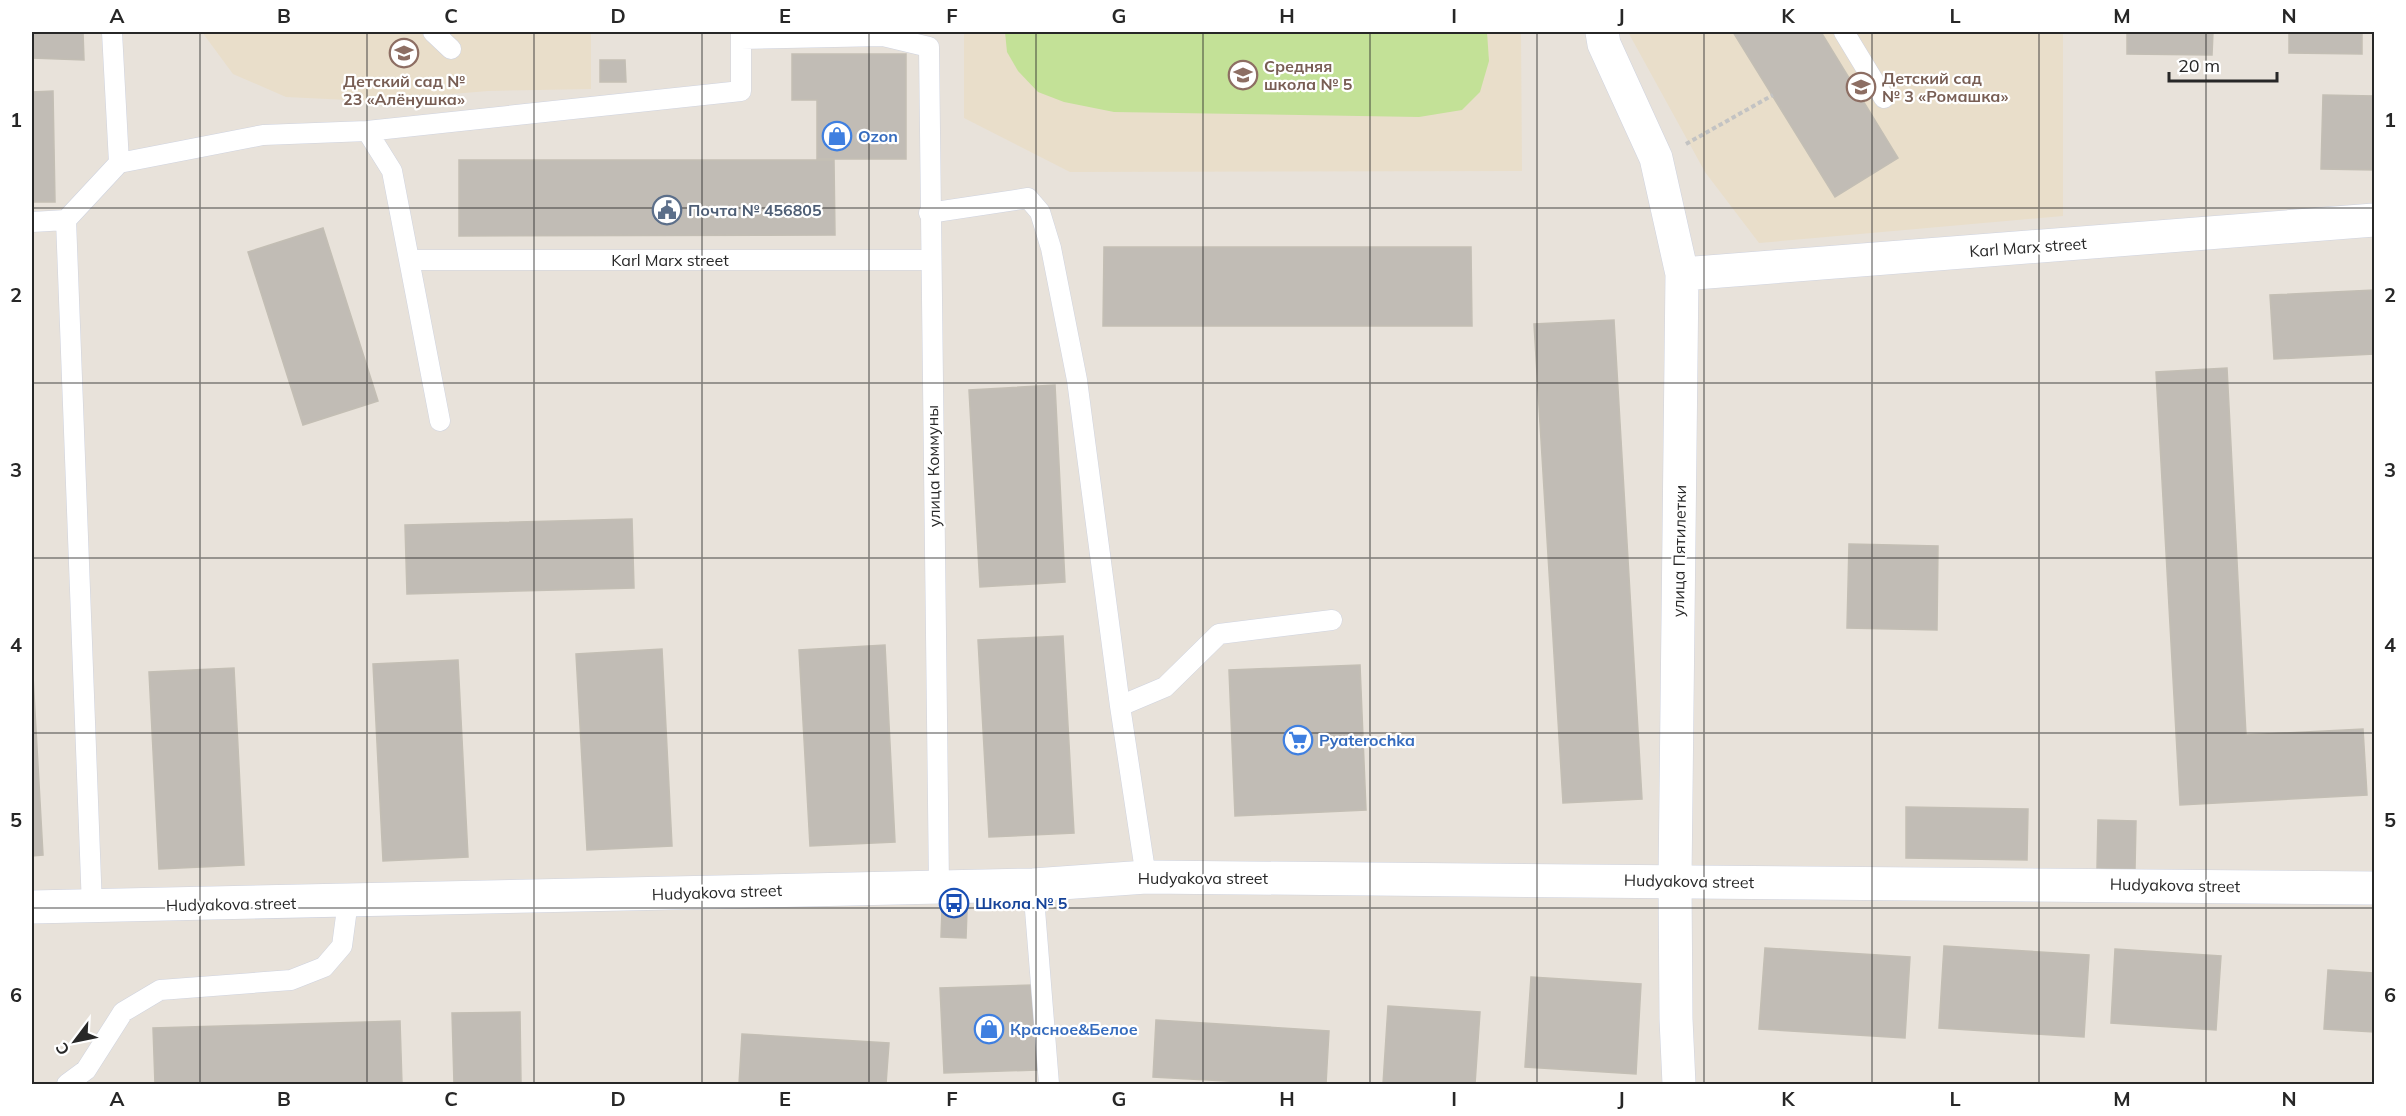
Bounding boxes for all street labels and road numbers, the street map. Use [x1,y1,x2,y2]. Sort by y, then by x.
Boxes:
street label: Karl Marx street [1969,233,2088,261]
street label: Karl Marx street [611,250,729,270]
street label: улица Коммуны [922,405,944,527]
street label: улица Пятилетки [1668,485,1690,617]
street label: Hudyakova street [1138,868,1269,888]
street label: Hudyakova street [1624,870,1755,892]
street label: Hudyakova street [2110,874,2241,896]
street label: Hudyakova street [652,880,783,904]
street label: Hudyakova street [166,893,297,915]

